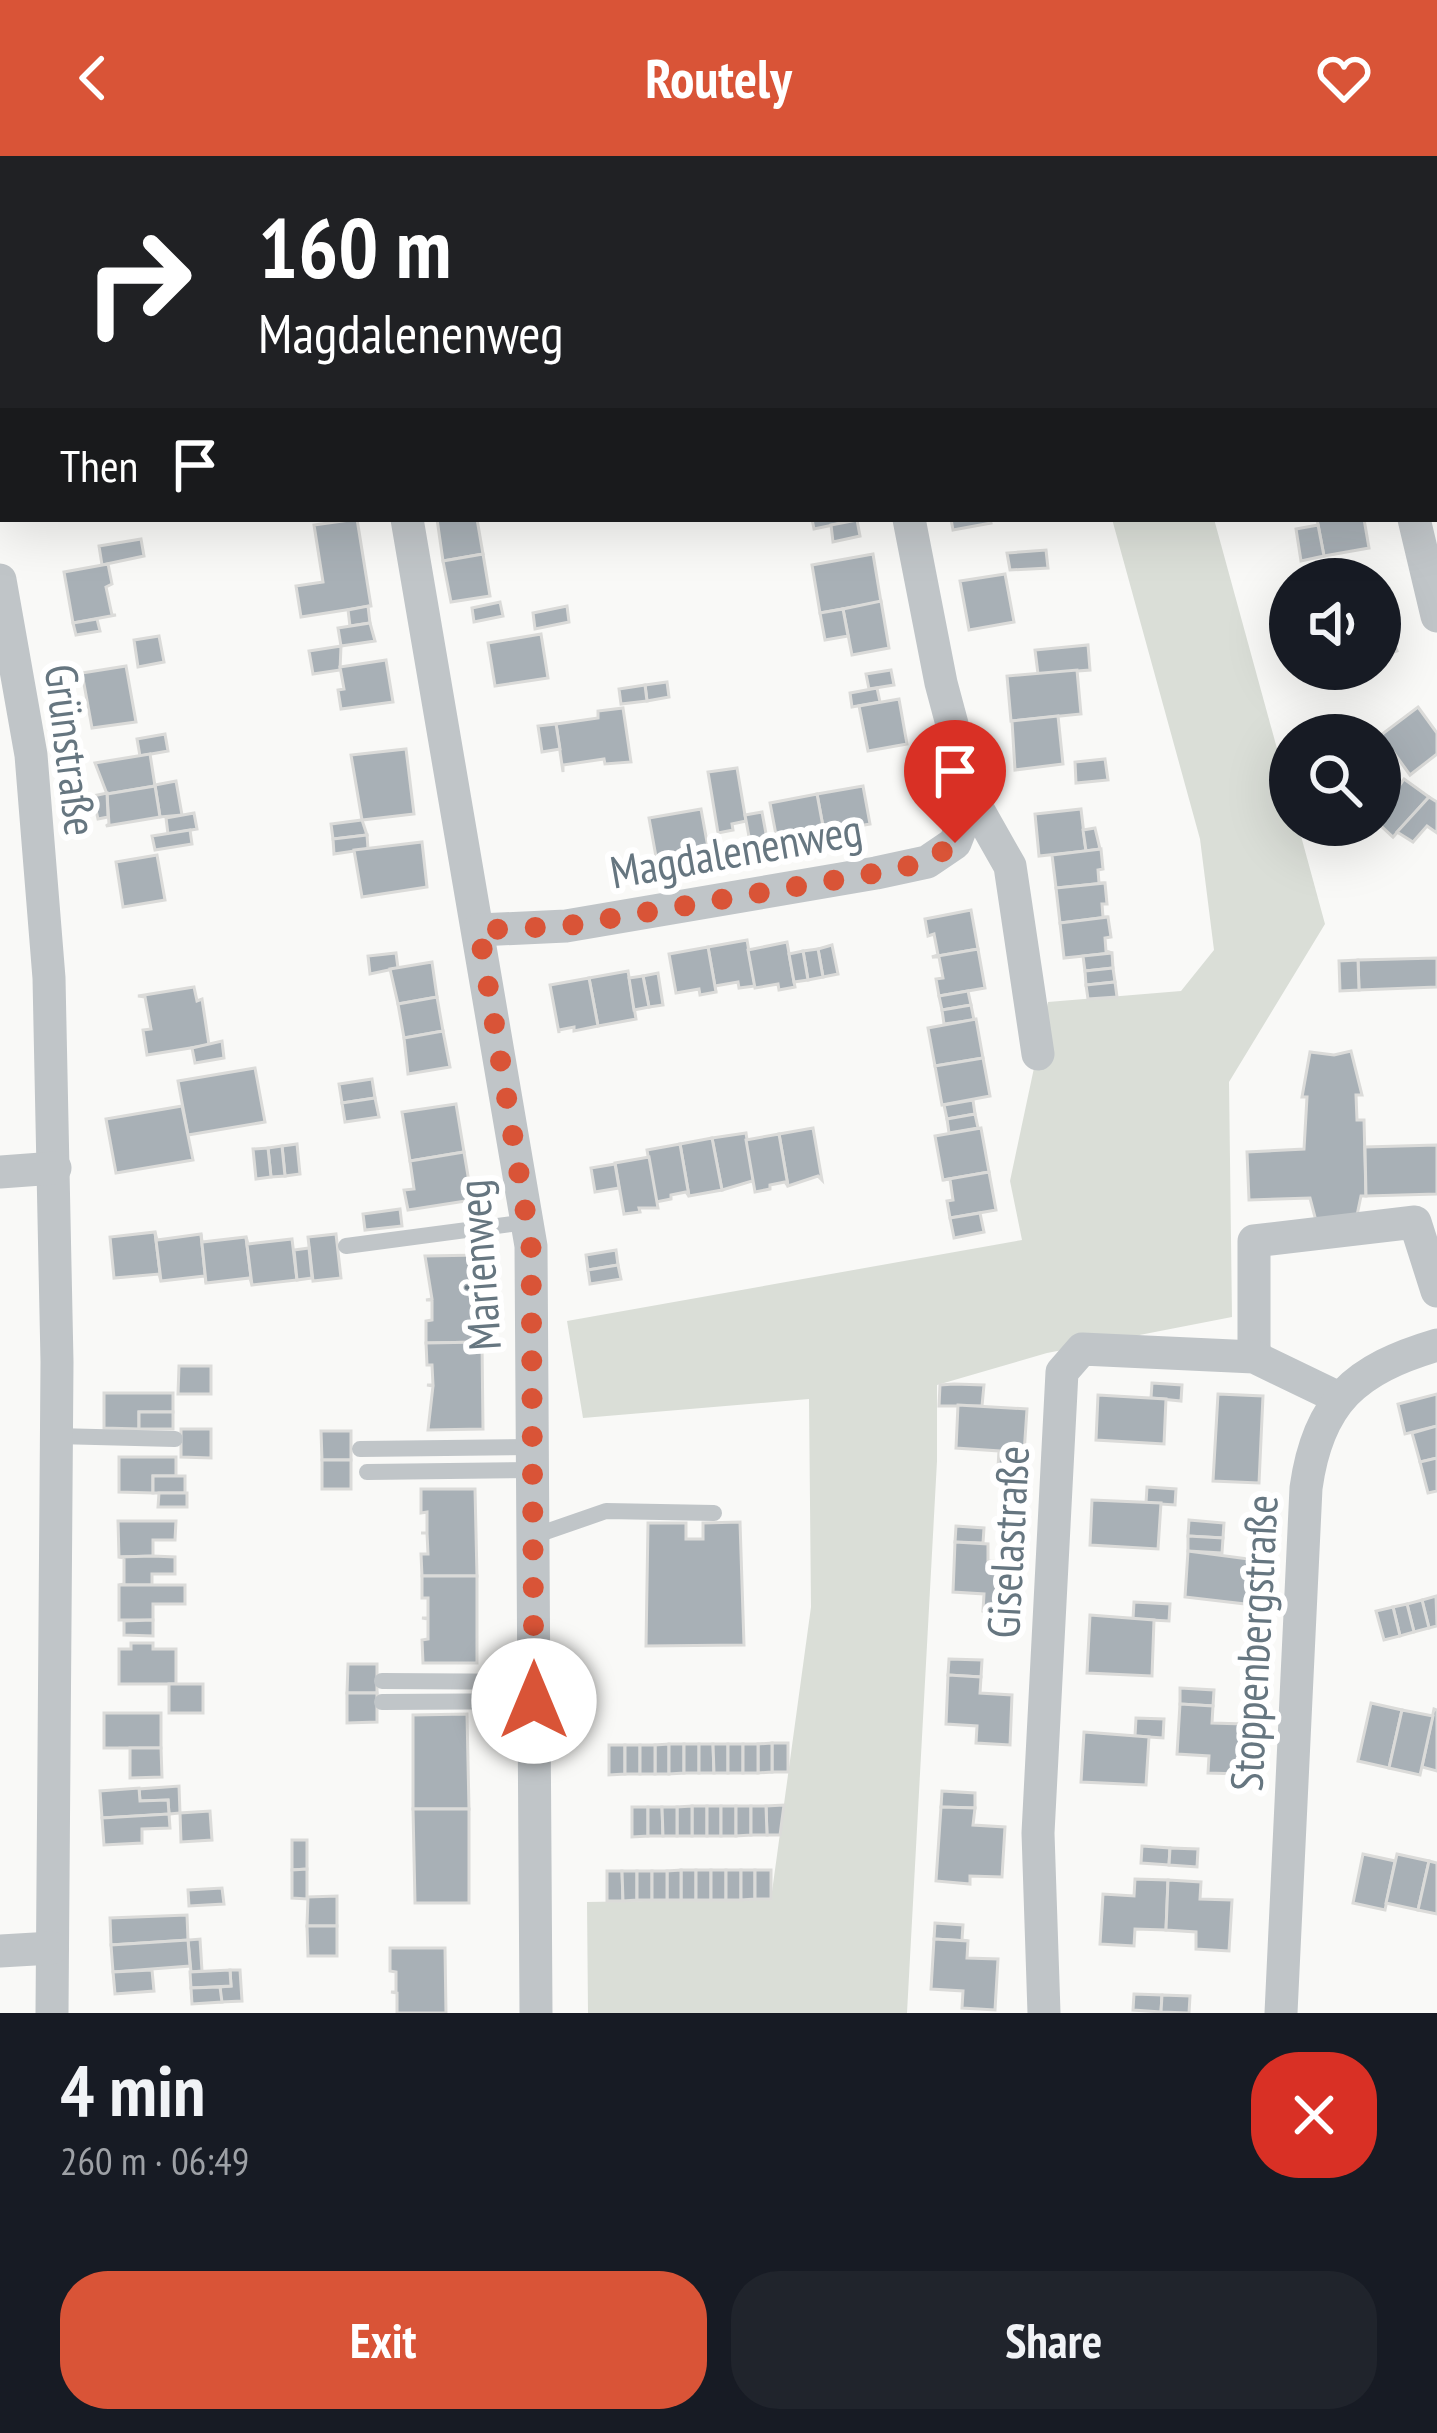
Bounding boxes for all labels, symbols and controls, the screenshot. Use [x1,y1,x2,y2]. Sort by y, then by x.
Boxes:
text: Routely [645,43,792,113]
icon: back [60,45,126,111]
icon: heart [1311,45,1377,111]
text: 160 m [258,192,451,301]
icon: right [60,204,216,360]
text: Magdalenenweg [258,298,563,368]
icon: arrive [162,432,228,498]
text: Then [60,436,138,494]
map controls [1269,558,1401,846]
button: sound [1269,558,1401,690]
street label: Grünstraße [33,661,111,839]
button: search [1269,714,1401,846]
pin [904,720,1006,843]
icon: arrive [922,738,988,804]
street label: Magdalenenweg [605,799,866,901]
street label: Marienweg [443,1178,513,1352]
street label: Giselastraße [973,1444,1041,1640]
street label: Stoppenbergstraße [1216,1493,1290,1793]
position arrow [471,1638,597,1764]
text: 4 min [60,2043,205,2136]
button: close [1251,2052,1377,2178]
text: 260 m · 06:49 [60,2135,249,2186]
button: Exit [60,2271,707,2409]
button: Share [731,2271,1377,2409]

